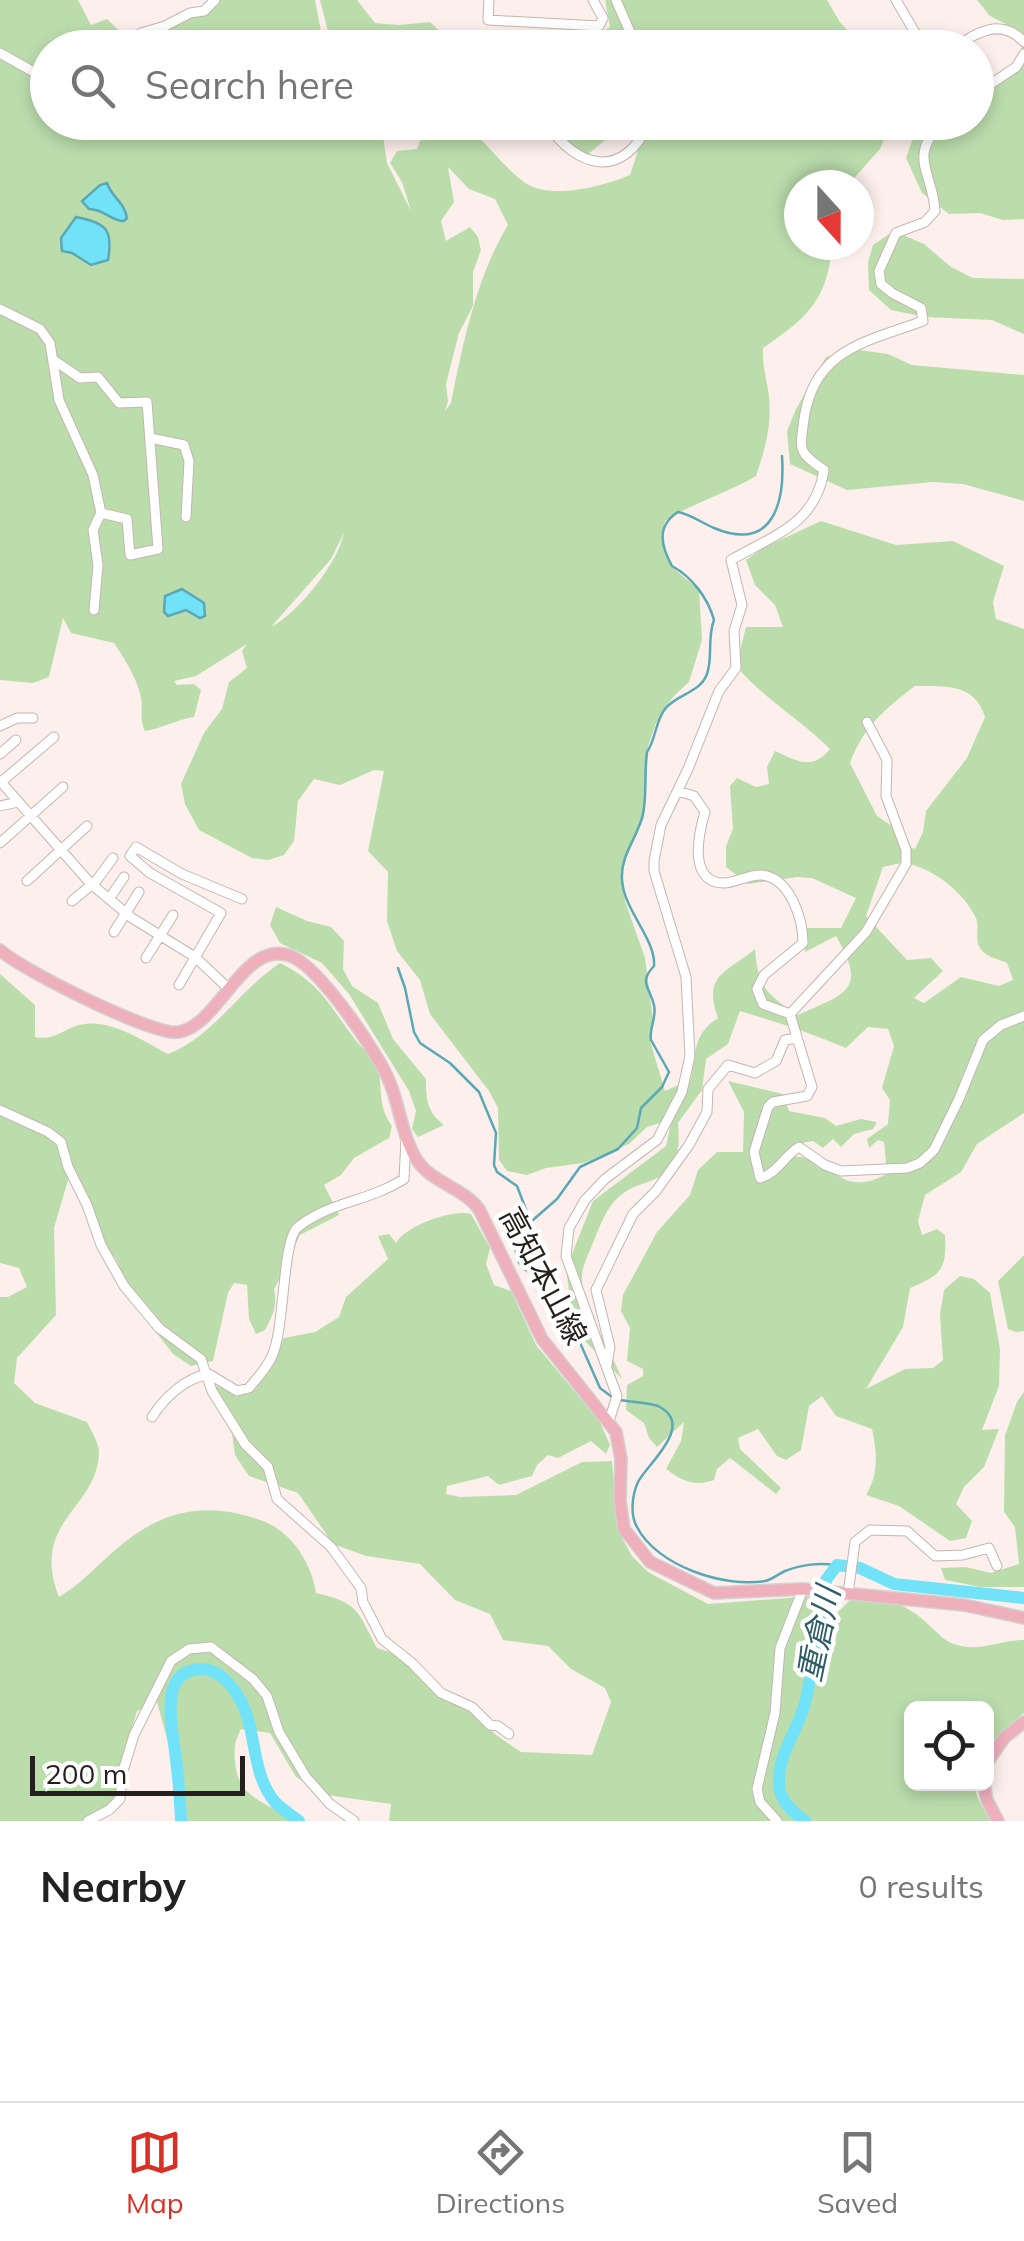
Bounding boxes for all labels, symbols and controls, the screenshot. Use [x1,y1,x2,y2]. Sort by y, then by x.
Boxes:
search box [30,30,994,140]
icon: search [65,58,120,113]
text: Search here [145,61,354,109]
north arrow [784,170,874,260]
street label: 高知本山線 [492,1200,596,1351]
water label: 重倉川 [788,1580,848,1685]
map controls [904,1701,994,1791]
button: locate [904,1701,994,1791]
scale bar [30,1751,245,1796]
text: 200 m [45,1756,127,1791]
text: Nearby [40,1860,186,1913]
text: 0 results [859,1866,984,1906]
tab: Map [126,2125,184,2220]
tab: Directions [436,2125,565,2220]
tab: Saved [817,2125,898,2220]

